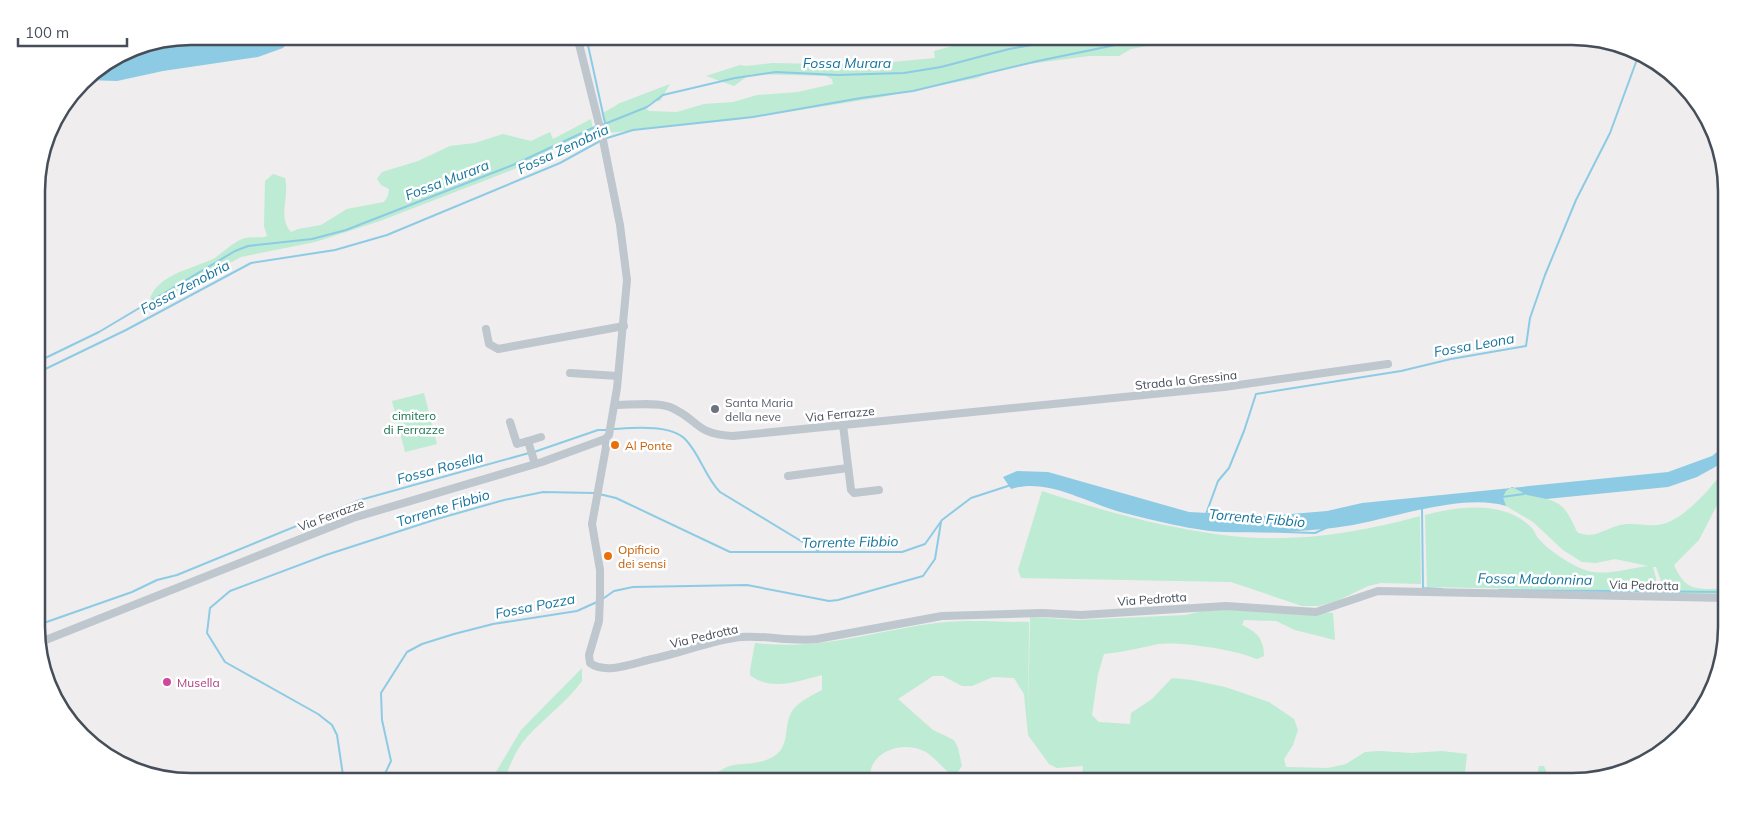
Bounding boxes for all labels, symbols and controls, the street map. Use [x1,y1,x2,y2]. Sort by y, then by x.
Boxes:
scale bar [18,15,126,47]
text: 100 m [25,23,69,42]
water label: Fossa Murara [803,54,891,72]
water label: Fossa Zenobria [514,120,612,178]
water label: Fossa Murara [402,156,492,204]
water label: Fossa Zenobria [137,256,233,318]
water label: Fossa Leona [1432,329,1516,361]
street label: Strada la Gressina [1134,367,1238,393]
place label: Santa Maria della neve [725,395,793,424]
marker: Santa Maria della neve [709,403,721,415]
street label: Via Ferrazze [805,403,875,425]
park label: cimitero di Ferrazze [384,408,444,437]
place label: Al Ponte [625,438,672,453]
marker: Al Ponte [609,439,621,451]
water label: Fossa Rosella [395,448,485,488]
water label: Torrente Fibbio [394,485,492,531]
street label: Via Ferrazze [296,496,366,534]
water label: Torrente Fibbio [1208,505,1306,531]
water label: Torrente Fibbio [801,532,899,552]
place label: Opificio dei sensi [618,542,666,571]
marker: Opificio dei sensi [602,550,614,562]
water label: Fossa Madonnina [1478,569,1592,589]
street label: Via Pedrotta [1609,577,1679,593]
water label: Fossa Pozza [493,589,577,623]
street label: Via Pedrotta [1117,589,1187,609]
street label: Via Pedrotta [669,621,739,651]
place label: Musella [177,675,220,690]
marker: Musella [161,676,173,688]

